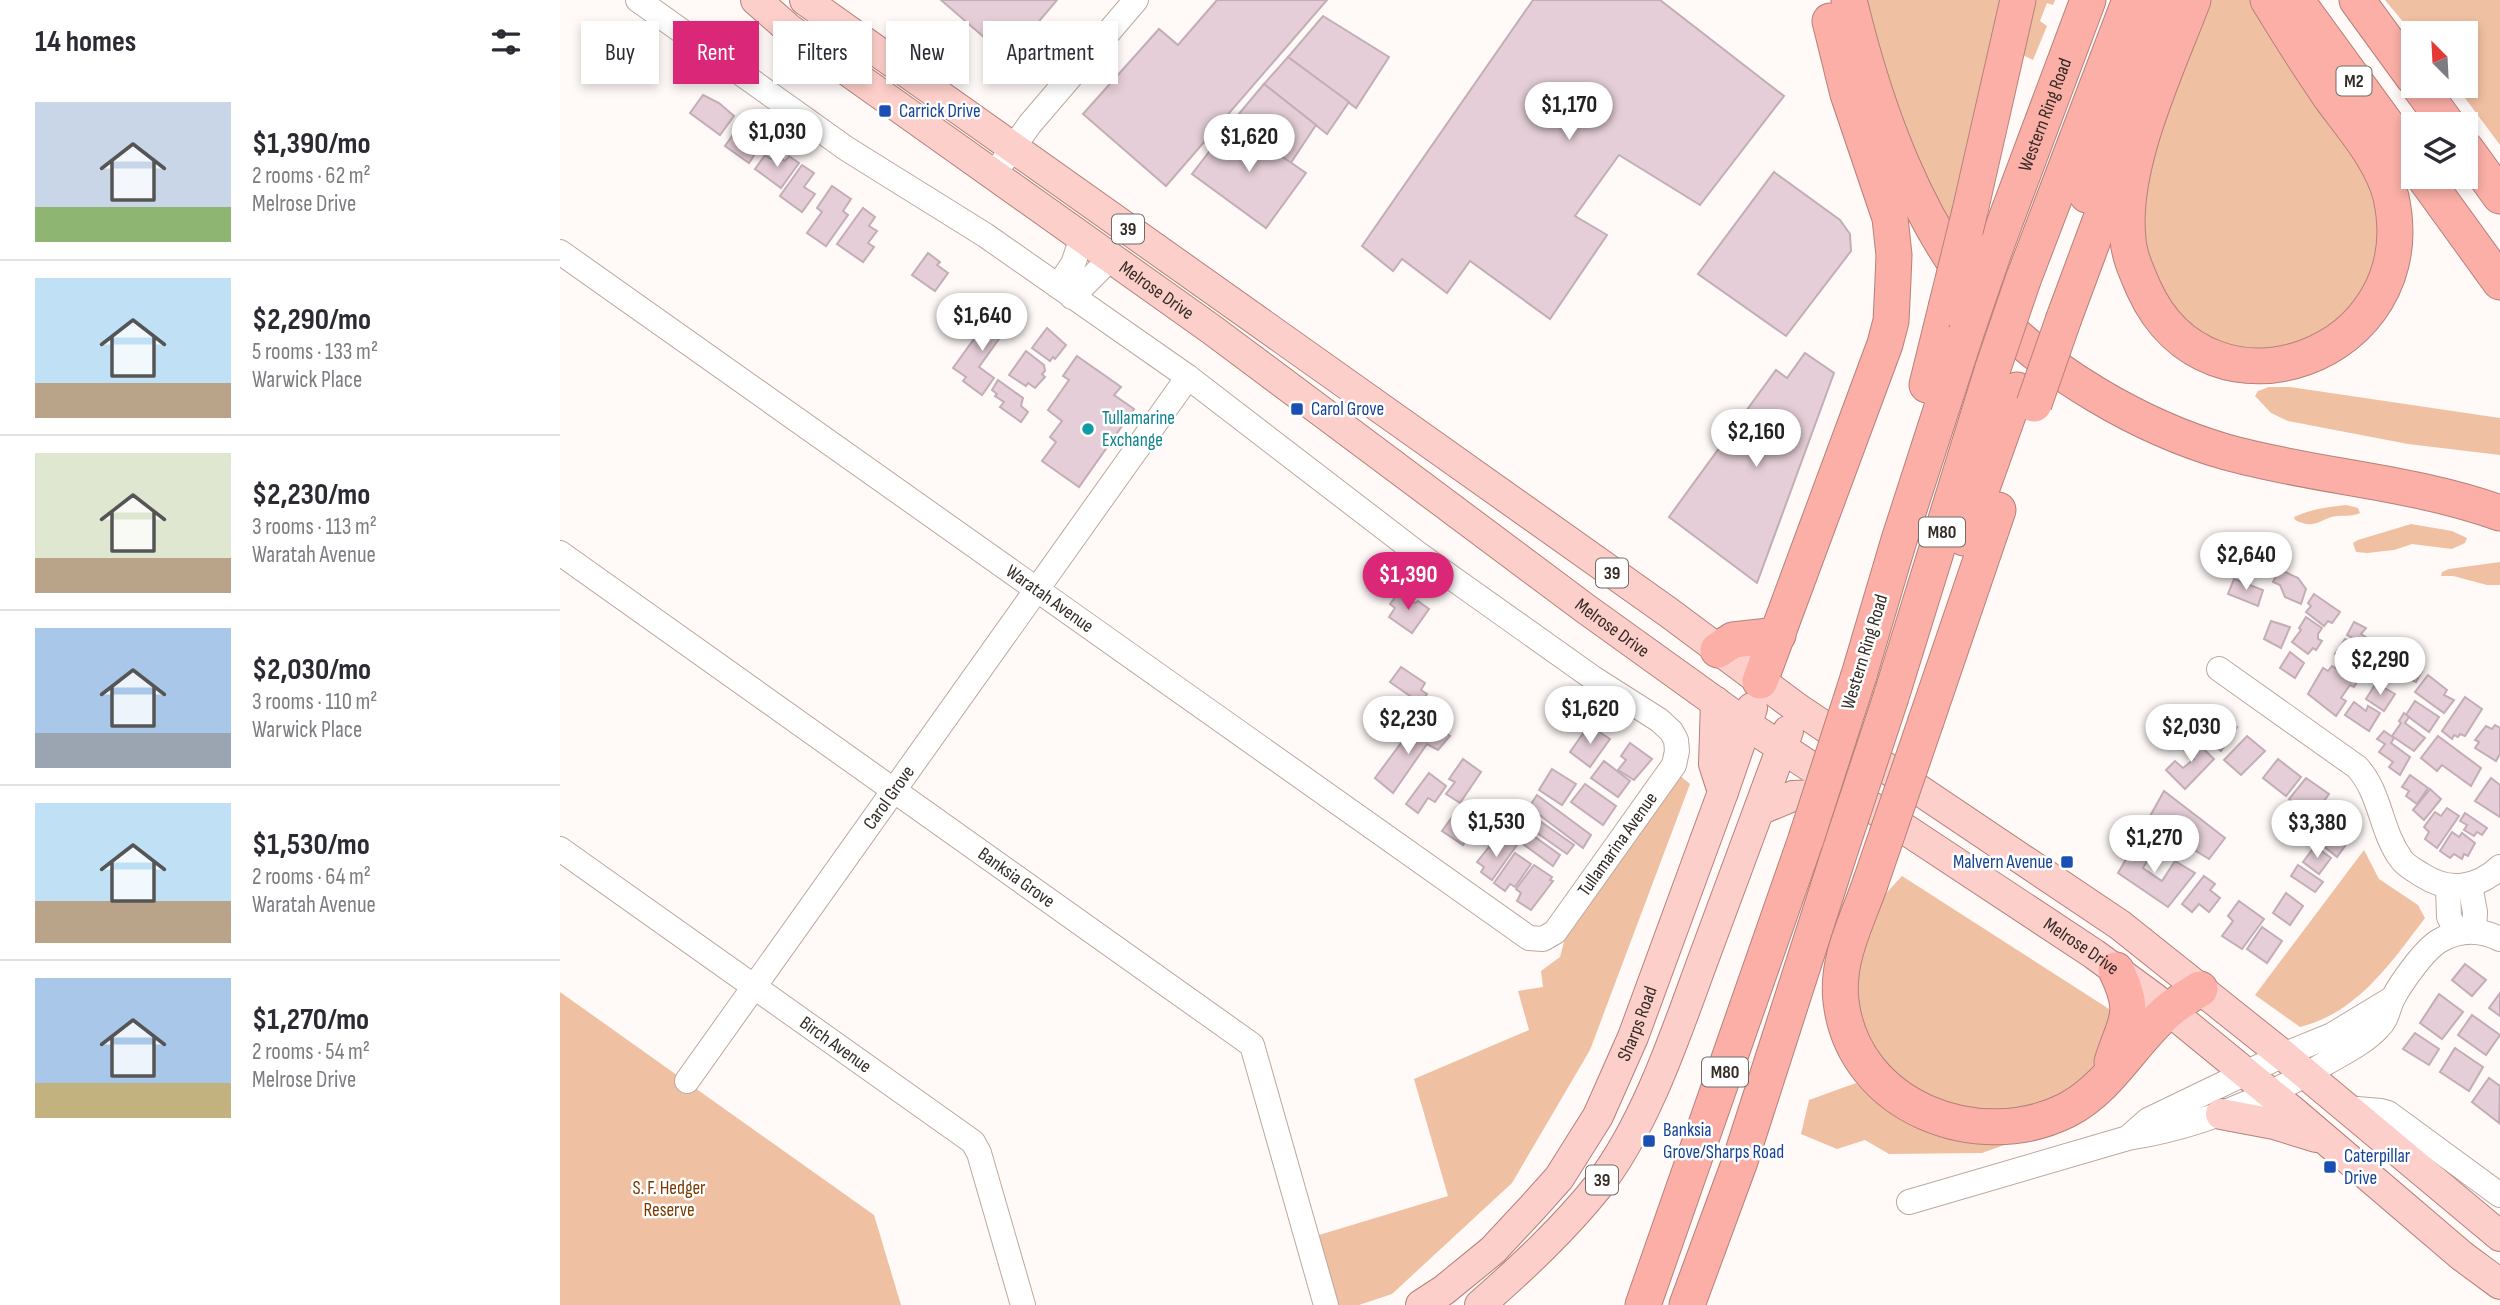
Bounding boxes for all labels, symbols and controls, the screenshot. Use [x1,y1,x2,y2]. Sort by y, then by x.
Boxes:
chip: Buy [581,21,659,84]
chip: Rent [673,21,759,84]
chip: Filters [773,21,872,84]
chip: New [886,21,969,84]
chip: Apartment [983,21,1118,84]
north arrow [2401,21,2478,98]
map controls [2401,21,2478,189]
icon: filters [487,23,525,61]
text: 14 homes [35,24,136,60]
street label: Western Ring Road [2013,55,2077,175]
road number: M2 [2336,66,2372,96]
pin: $1,170 [1512,82,1626,142]
text: $1,170 [1541,91,1597,119]
place label: Carrick Drive [899,100,981,123]
marker: Carrick Drive [877,103,893,119]
pin: $1,030 [720,110,834,169]
button: layers [2401,112,2478,189]
pin: $1,620 [1192,114,1306,174]
text: $1,030 [748,118,806,146]
text: $1,620 [1220,123,1278,151]
text: $1,390/mo [252,126,371,162]
icon: home [91,130,175,214]
text: 2 rooms · 62 m² [252,162,371,190]
text: Melrose Drive [252,190,356,218]
road number: 39 [1112,214,1144,244]
street label: Melrose Drive [1115,256,1198,325]
pin: $1,640 [925,294,1039,353]
text: $2,290/mo [252,302,371,338]
text: $1,640 [952,302,1012,330]
icon: home [91,306,175,390]
text: 5 rooms · 133 m² [252,338,378,366]
text: Warwick Place [252,366,362,394]
place label: Carol Grove [1311,398,1384,421]
marker: Carol Grove [1289,401,1305,417]
place label: Tullamarine Exchange [1102,407,1175,452]
pin: $2,160 [1699,410,1813,469]
text: $2,160 [1727,418,1785,446]
marker: Tullamarine Exchange [1080,421,1096,437]
text: $2,230/mo [252,477,370,513]
icon: home [91,481,175,565]
text: 3 rooms · 113 m² [252,513,377,541]
road number: M80 [1919,518,1965,546]
pin: $2,640 [2189,532,2303,592]
text: Waratah Avenue [252,541,376,569]
text: $2,640 [2216,541,2276,569]
pin: $1,390 [1351,552,1465,612]
road number: 39 [1596,558,1628,588]
street label: Waratah Avenue [1001,560,1098,638]
text: $1,390 [1379,561,1437,589]
street label: Western Ring Road [1837,592,1893,712]
street label: Melrose Drive [1570,593,1654,662]
pin: $2,290 [2323,638,2437,697]
text: $2,290 [2350,646,2410,674]
text: $2,030/mo [252,652,371,688]
icon: home [91,656,175,740]
pin: $1,620 [1533,686,1647,746]
text: 3 rooms · 110 m² [252,688,377,716]
text: $1,620 [1561,695,1619,723]
pin: $2,230 [1351,696,1465,756]
pin: $2,030 [2134,704,2248,764]
text: $2,230 [1379,705,1437,733]
text: $2,030 [2161,713,2221,741]
text: Warwick Place [252,716,362,744]
street label: Carol Grove [858,761,919,834]
street label: Tullamarina Avenue [1573,788,1662,901]
pin: $1,530 [1439,800,1553,859]
pin: $3,380 [2260,800,2374,860]
text: $1,530 [1467,808,1525,836]
text: $3,380 [2287,809,2347,837]
pin: $1,270 [2097,816,2211,875]
text: $1,270 [2125,824,2183,852]
text: $1,530/mo [252,827,370,863]
icon: home [91,831,175,915]
street label: Banksia Grove [973,842,1059,913]
place label: Malvern Avenue [1953,851,2053,874]
marker: Malvern Avenue [2059,854,2075,870]
text: 2 rooms · 64 m² [252,863,371,891]
text: Waratah Avenue [252,891,376,919]
street label: Melrose Drive [2039,912,2124,980]
street label: Sharps Road [1612,983,1662,1065]
text: $1,270/mo [252,1002,369,1038]
icon: home [91,1006,175,1090]
street label: Birch Avenue [795,1011,876,1078]
text: 2 rooms · 54 m² [252,1038,370,1066]
road number: M80 [1702,1058,1748,1086]
text: Melrose Drive [252,1066,356,1094]
place label: Banksia Grove/Sharps Road [1663,1119,1784,1164]
marker: Banksia Grove/Sharps Road [1641,1133,1657,1149]
place label: Caterpillar Drive [2344,1145,2411,1190]
marker: Caterpillar Drive [2322,1159,2338,1175]
road number: 39 [1586,1166,1618,1195]
park label: S. F. Hedger Reserve [632,1177,706,1222]

